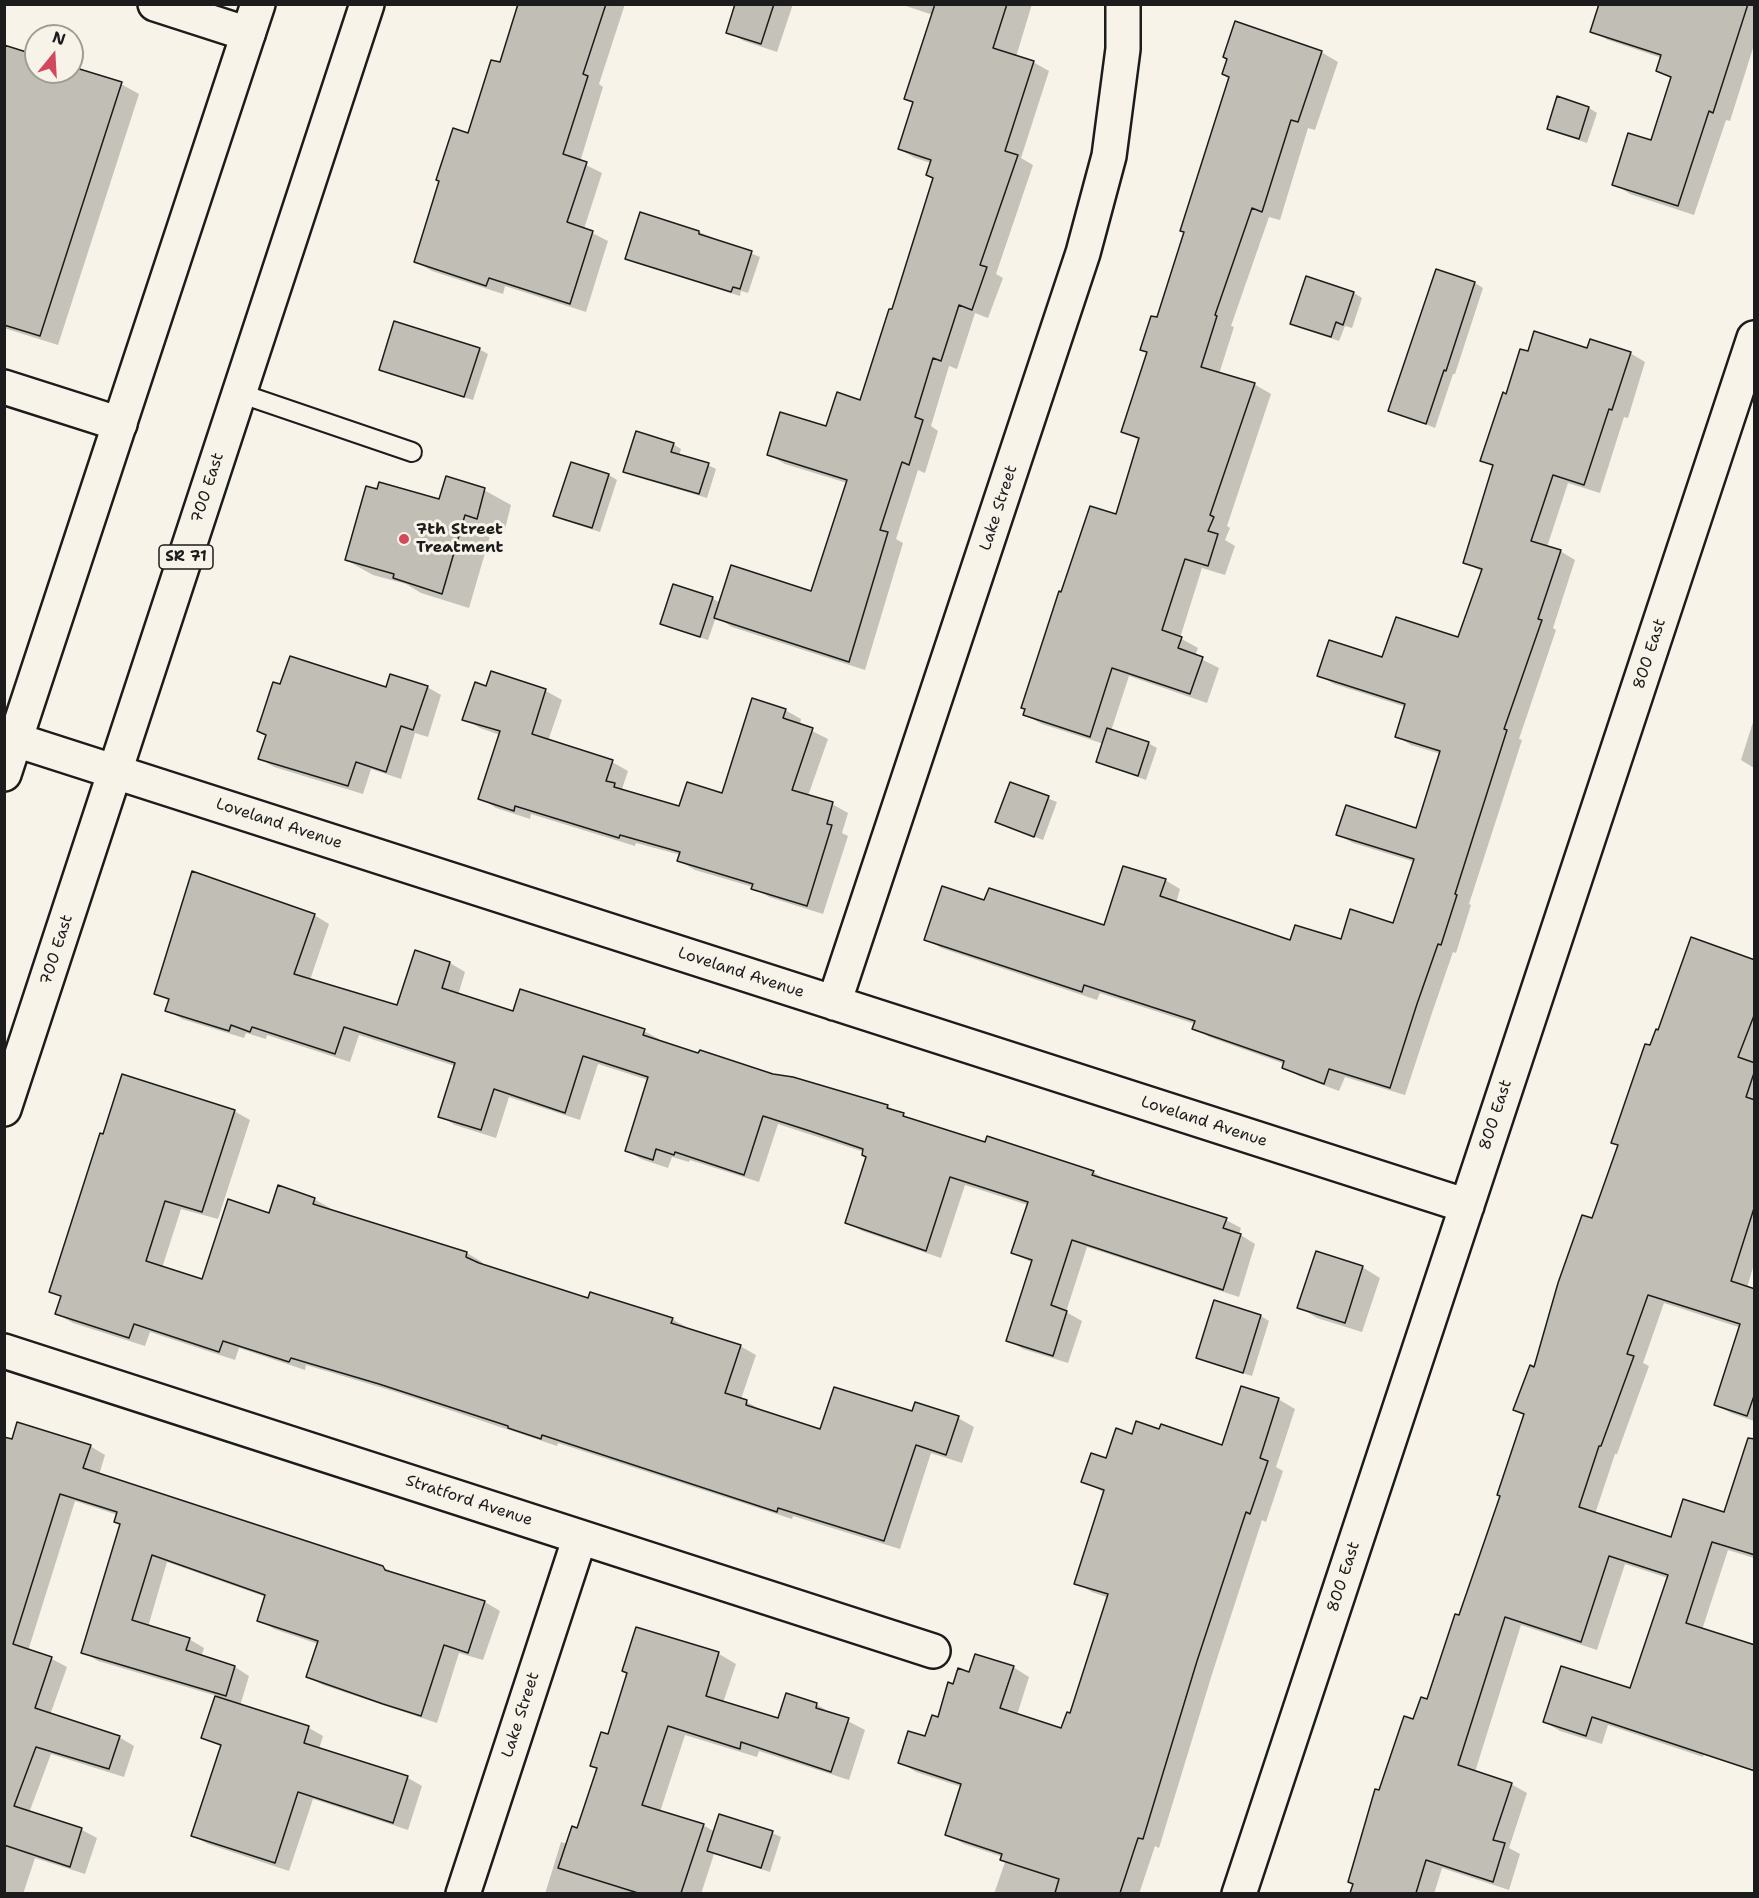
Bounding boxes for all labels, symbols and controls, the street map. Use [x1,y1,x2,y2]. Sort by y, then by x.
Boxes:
north arrow [24,24,84,84]
text: N [50,26,68,50]
street label: 700 East [188,450,228,526]
street label: Lake Street [976,463,1022,553]
place label: 7th Street Treatment [416,520,503,558]
marker: 7th Street Treatment [397,532,411,546]
road number: SR 71 [159,545,213,569]
street label: 800 East [1630,616,1670,692]
street label: Loveland Avenue [213,795,345,853]
street label: 700 East [37,912,77,988]
street label: Loveland Avenue [675,944,807,1002]
street label: 800 East [1476,1077,1516,1153]
street label: Loveland Avenue [1138,1093,1270,1151]
street label: Stratford Avenue [403,1471,535,1531]
street label: 800 East [1324,1539,1364,1615]
street label: Lake Street [498,1670,544,1760]

